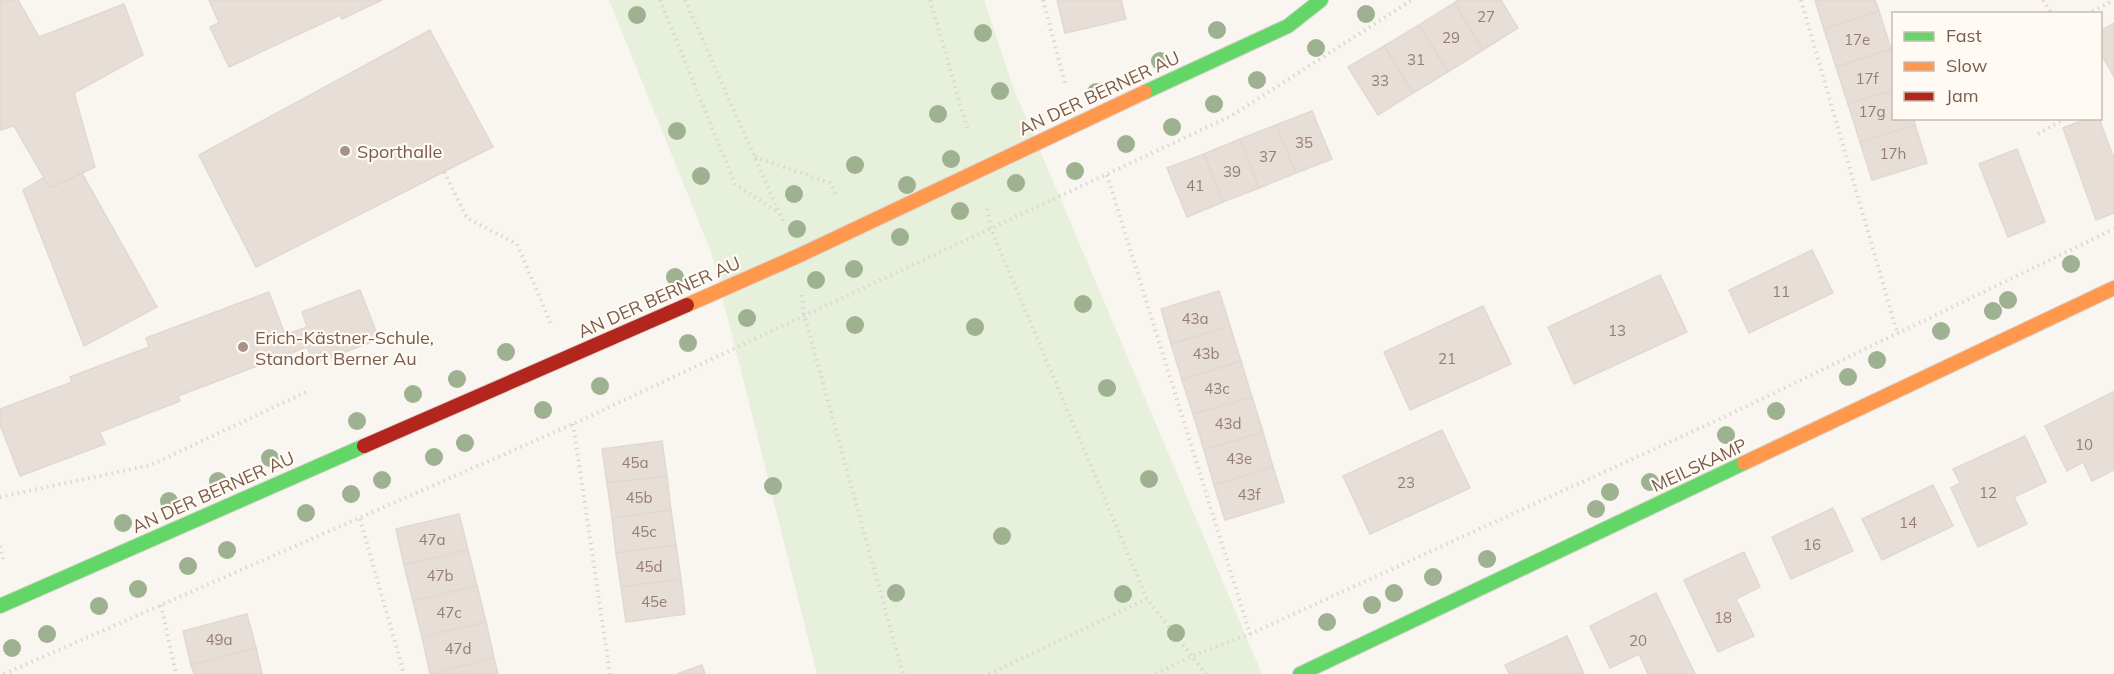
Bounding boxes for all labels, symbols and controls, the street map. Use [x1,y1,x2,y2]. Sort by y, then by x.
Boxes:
house number: 27 [1477,7,1495,26]
legend [1892,12,2102,120]
text: Fast [1946,24,1982,47]
house number: 29 [1442,28,1460,47]
house number: 17e [1844,30,1870,49]
street label: AN DER BERNER AU [1015,46,1183,140]
house number: 31 [1407,50,1425,69]
text: Slow [1946,54,1988,77]
house number: 17f [1855,69,1879,88]
house number: 33 [1371,71,1389,90]
text: Jam [1946,84,1979,107]
house number: 17g [1858,102,1886,121]
house number: 35 [1295,133,1313,152]
place label: Sporthalle [357,140,442,163]
marker: Sporthalle [338,144,352,158]
house number: 17h [1880,144,1906,163]
house number: 37 [1259,147,1277,166]
house number: 39 [1223,162,1241,181]
house number: 41 [1186,176,1204,195]
street label: AN DER BERNER AU [574,251,744,343]
house number: 11 [1772,282,1790,301]
house number: 43a [1181,309,1209,328]
house number: 13 [1608,321,1626,340]
place label: Erich-Kästner-Schule, Standort Berner Au [255,326,434,370]
marker: Erich-Kästner-Schule, Standort Berner Au [236,340,250,354]
house number: 43b [1192,344,1220,363]
house number: 21 [1438,349,1456,368]
house number: 43c [1204,379,1230,398]
house number: 43d [1214,414,1242,433]
street label: MEILSKAMP [1648,433,1750,497]
house number: 10 [2075,435,2093,454]
street label: AN DER BERNER AU [128,446,298,538]
house number: 43e [1226,449,1252,468]
house number: 45a [621,453,649,472]
house number: 23 [1397,473,1415,492]
house number: 12 [1979,483,1997,502]
house number: 43f [1237,485,1261,504]
house number: 45b [625,488,653,507]
house number: 14 [1899,513,1917,532]
house number: 45c [631,522,657,541]
house number: 47a [418,530,446,549]
house number: 16 [1803,535,1821,554]
house number: 45d [635,557,663,576]
house number: 47b [426,566,454,585]
house number: 45e [641,592,667,611]
house number: 47c [436,603,462,622]
house number: 18 [1714,608,1732,627]
house number: 49a [205,630,233,649]
house number: 20 [1629,631,1647,650]
house number: 47d [444,639,472,658]

